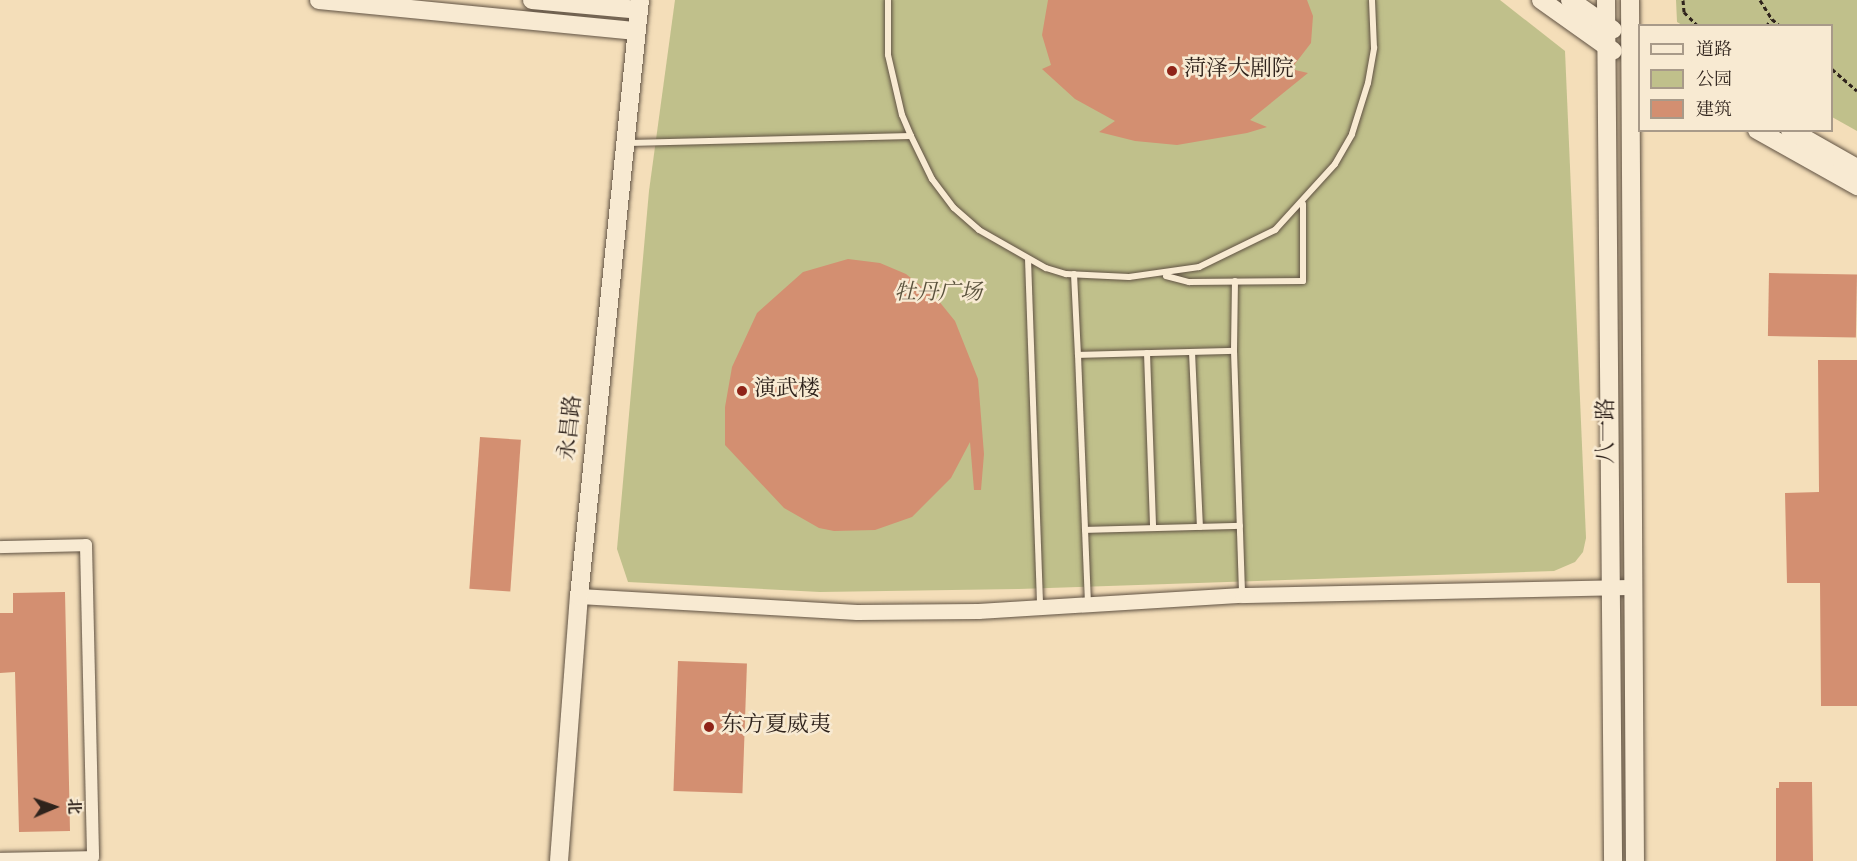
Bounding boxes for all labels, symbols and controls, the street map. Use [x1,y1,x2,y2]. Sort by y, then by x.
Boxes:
legend [1638,24,1833,132]
text: 道路 [1696,38,1732,64]
place label: 菏泽大剧院 [1184,58,1294,84]
marker: 菏泽大剧院 [1165,64,1179,78]
text: 公园 [1696,68,1732,94]
text: 建筑 [1696,98,1732,124]
park label: 牡丹广场 [894,282,982,308]
place label: 演武楼 [754,378,820,404]
marker: 演武楼 [735,384,749,398]
street label: 永昌路 [555,394,589,462]
street label: 八一路 [1595,398,1621,464]
place label: 东方夏威夷 [721,714,831,740]
marker: 东方夏威夷 [702,720,716,734]
north arrow [24,777,84,837]
text: 北 [61,798,84,815]

